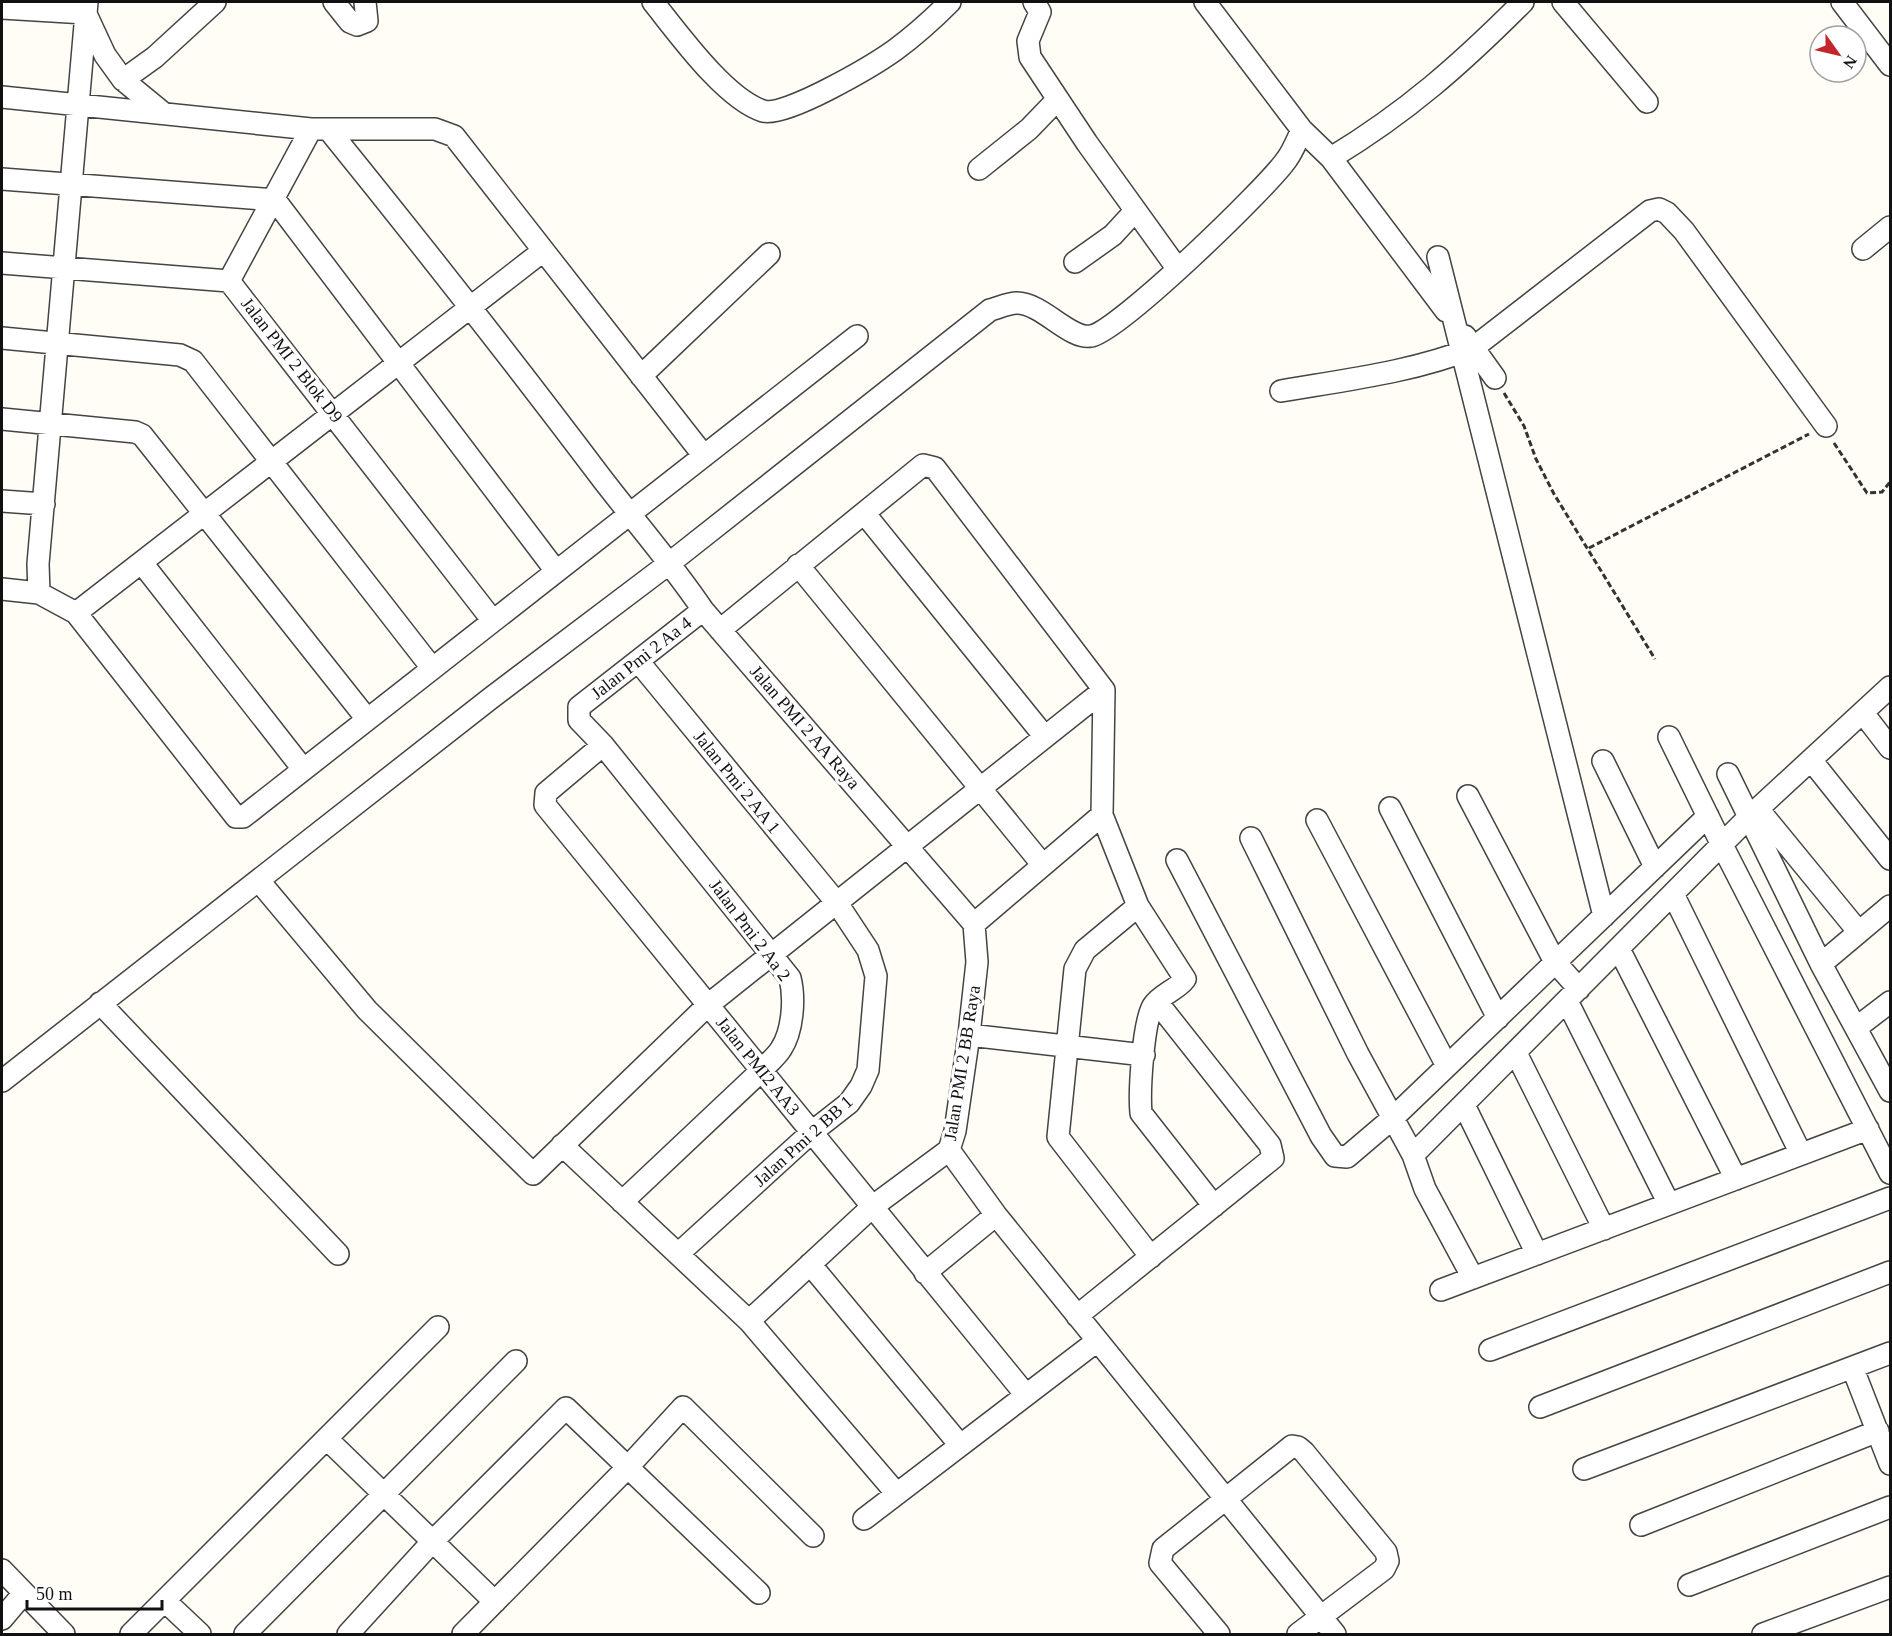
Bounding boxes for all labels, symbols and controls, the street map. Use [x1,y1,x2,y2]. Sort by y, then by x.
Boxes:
north arrow [1808,24,1868,84]
text: N [1839,53,1860,72]
street label: Jalan PMI 2 Blok D9 [237,294,347,426]
street label: Jalan Pmi 2 Aa 4 [587,613,695,703]
street label: Jalan PMI 2 AA Raya [746,661,864,793]
street label: Jalan Pmi 2 AA 1 [690,727,784,837]
street label: Jalan Pmi 2 Aa 2 [705,875,795,985]
street label: Jalan PMI 2 BB Raya [940,984,984,1142]
street label: Jalan PMI2 AA3 [712,1013,804,1119]
street label: Jalan Pmi 2 BB 1 [749,1091,857,1191]
scale bar [27,1573,162,1611]
text: 50 m [36,1584,73,1604]

